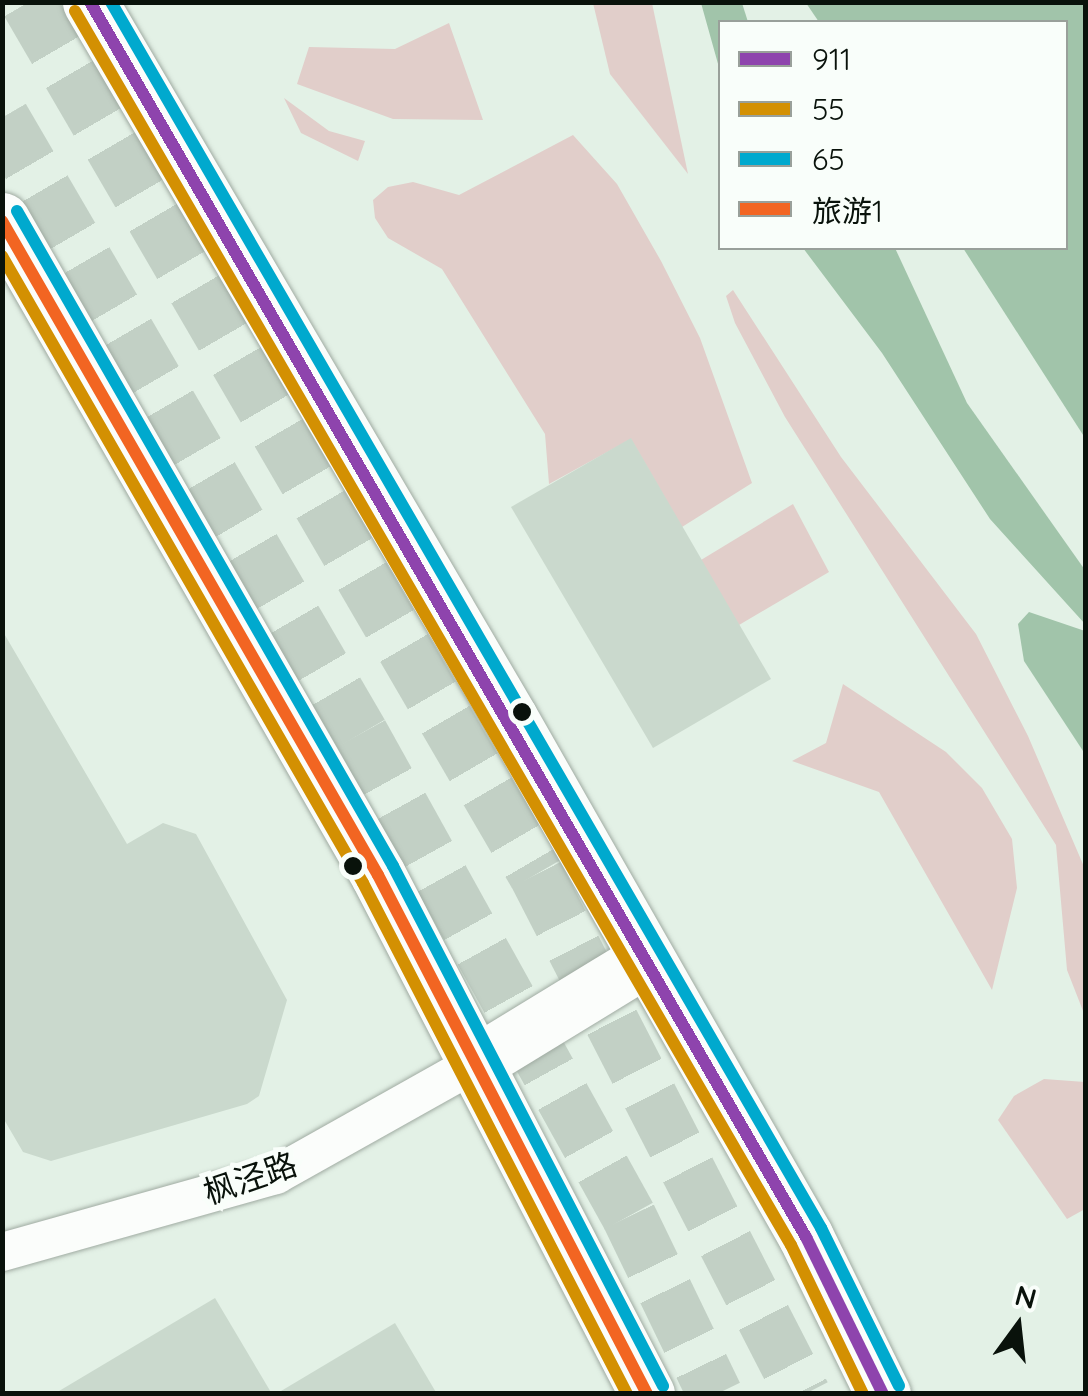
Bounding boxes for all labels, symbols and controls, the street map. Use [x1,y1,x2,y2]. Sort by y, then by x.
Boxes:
legend [718,20,1068,250]
text: 911 [812,40,851,78]
text: 55 [812,90,845,128]
text: 65 [812,140,845,178]
text: 旅游1 [812,192,883,230]
unlabelled marker [512,702,532,722]
unlabelled marker [343,856,363,876]
street label: 枫泾路 [198,1144,302,1212]
north arrow [968,1276,1068,1376]
text: N [1011,1277,1040,1316]

